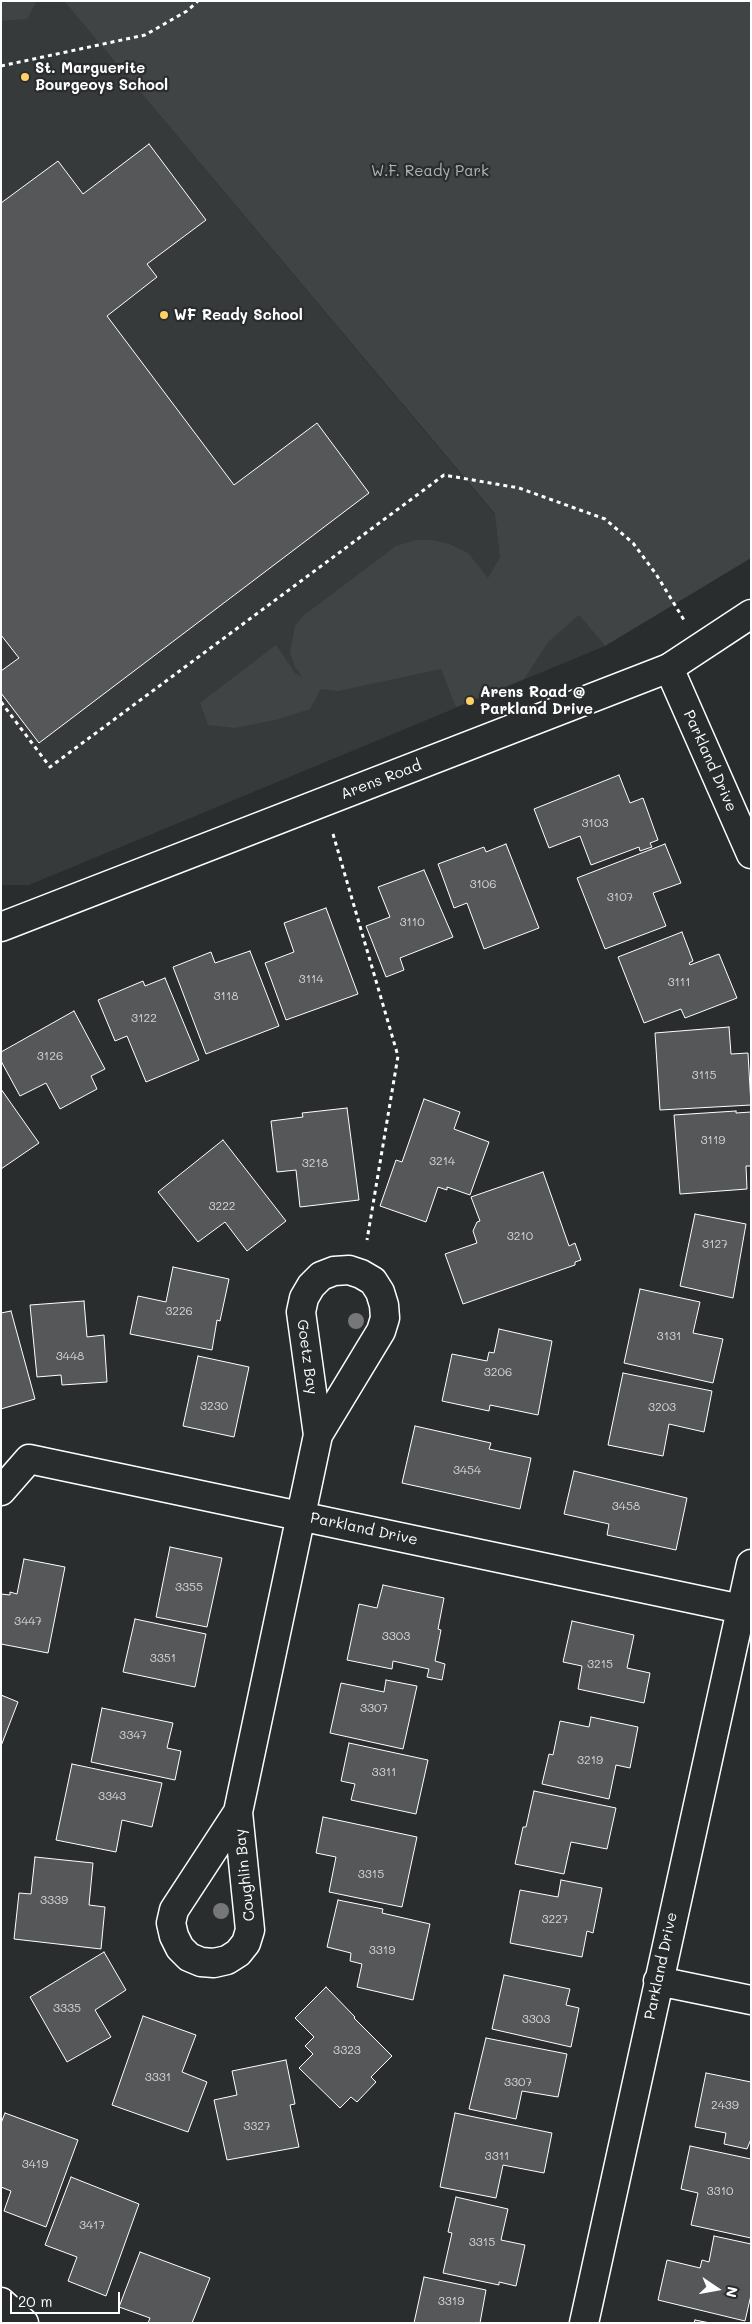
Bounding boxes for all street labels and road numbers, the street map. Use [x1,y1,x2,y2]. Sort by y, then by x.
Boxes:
street label: Parkland Drive [680,707,740,815]
street label: Arens Road [338,756,424,804]
street label: Goetz Bay [293,1318,321,1396]
street label: Parkland Drive [309,1509,419,1549]
street label: Coughlin Bay [231,1828,259,1922]
street label: Parkland Drive [641,1911,681,2021]

